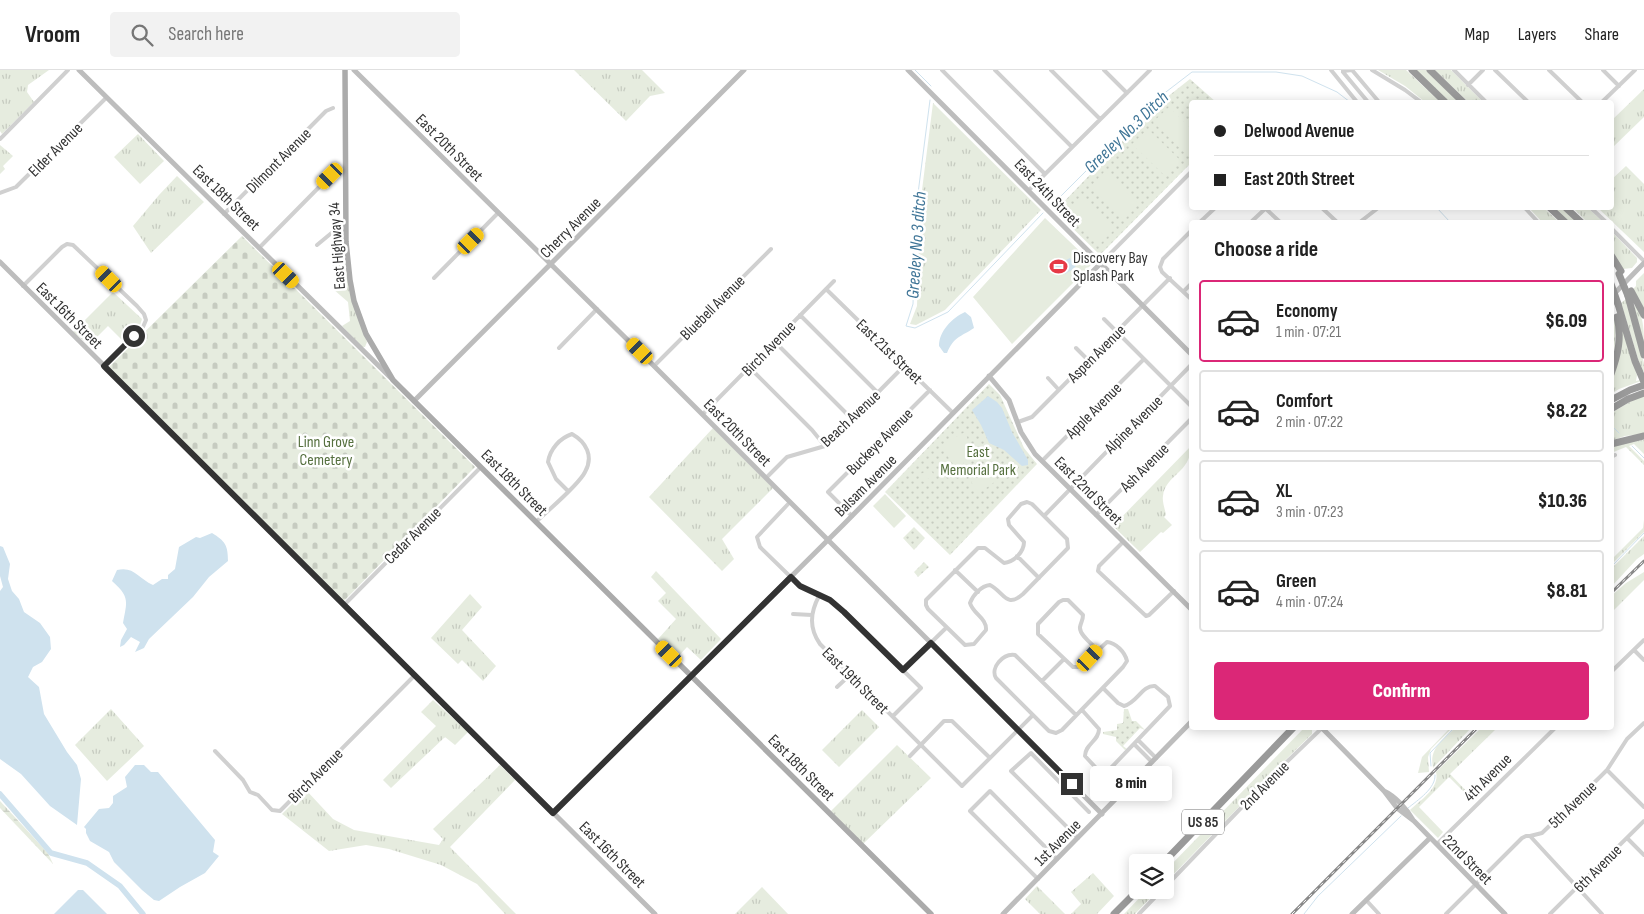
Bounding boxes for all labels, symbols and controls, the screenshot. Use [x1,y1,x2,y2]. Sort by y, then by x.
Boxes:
search box [110,12,460,57]
text: Vroom [25,20,80,49]
icon: search [128,21,156,49]
text: Search here [168,23,244,46]
text: Map [1465,24,1490,45]
text: Layers [1518,24,1557,45]
text: Share [1585,24,1619,45]
water label: Greeley No.3 Ditch [1080,87,1173,178]
street label: East 20th Street [411,110,487,186]
street label: Elder Avenue [25,119,87,181]
text: Delwood Avenue [1244,120,1354,143]
street label: Dilmont Avenue [243,125,316,198]
street label: East 24th Street [1010,155,1084,231]
car [314,160,345,192]
street label: East 18th Street [188,161,264,235]
text: East 20th Street [1244,168,1354,191]
water label: Greeley No 3 ditch [902,190,931,299]
street label: Cherry Avenue [537,194,605,262]
street label: East Highway 34 [325,202,350,290]
car [455,225,486,257]
text: Choose a ride [1214,236,1318,263]
place label: Discovery Bay Splash Park [1073,249,1148,286]
sports icon: Discovery Bay Splash Park [1049,256,1069,276]
car [269,259,302,291]
car [93,263,124,295]
street label: Bluebell Avenue [677,272,749,344]
street label: East 16th Street [32,279,106,353]
icon: car [1216,299,1261,344]
text: Economy [1276,300,1338,323]
text: $6.09 [1545,310,1587,333]
street label: East 21st Street [852,316,926,388]
street label: Birch Avenue [738,317,800,381]
street label: Aspen Avenue [1063,321,1130,388]
text: 1 min · 07:21 [1276,323,1341,342]
route start [123,325,145,347]
car [624,335,655,367]
street label: Apple Avenue [1061,379,1126,444]
street label: Beach Avenue [817,387,885,451]
icon: car [1216,389,1261,434]
text: Comfort [1276,390,1333,413]
street label: Alpine Avenue [1100,392,1167,459]
street label: East 20th Street [699,395,775,471]
text: $8.22 [1546,400,1587,423]
street label: Buckeye Avenue [843,405,917,479]
text: 2 min · 07:22 [1276,413,1343,432]
park label: Linn Grove Cemetery [298,433,354,470]
street label: Ash Avenue [1116,440,1173,497]
park label: East Memorial Park [940,443,1016,480]
street label: East 18th Street [477,446,551,520]
street label: Balsam Avenue [831,451,901,521]
street label: East 22nd Street [1050,453,1126,529]
icon: car [1216,479,1261,524]
text: XL [1276,480,1292,503]
text: $10.36 [1538,490,1587,513]
street label: Cedar Avenue [380,503,446,569]
text: 3 min · 07:23 [1276,503,1343,522]
icon: car [1216,569,1261,614]
text: Green [1276,570,1316,593]
text: $8.81 [1546,580,1587,603]
text: 4 min · 07:24 [1276,593,1343,612]
car [653,638,684,670]
car [1074,642,1105,674]
street label: East 19th Street [818,644,892,718]
button: Confirm [1214,662,1589,720]
street label: East 18th Street [764,731,838,805]
street label: Birch Avenue [285,745,347,807]
street label: 4th Avenue [1460,750,1516,806]
street label: 2nd Avenue [1237,758,1294,815]
callout: 8 min [1090,766,1172,802]
route end [1061,773,1083,795]
text: 8 min [1115,774,1147,793]
street label: 5th Avenue [1545,777,1601,833]
road number: US 85 [1182,810,1224,834]
street label: 1st Avenue [1031,816,1085,870]
street label: East 16th Street [575,818,649,892]
street label: 22nd Street [1438,831,1496,889]
street label: 6th Avenue [1570,841,1626,897]
map controls [1129,854,1174,899]
button: layers [1129,854,1174,899]

